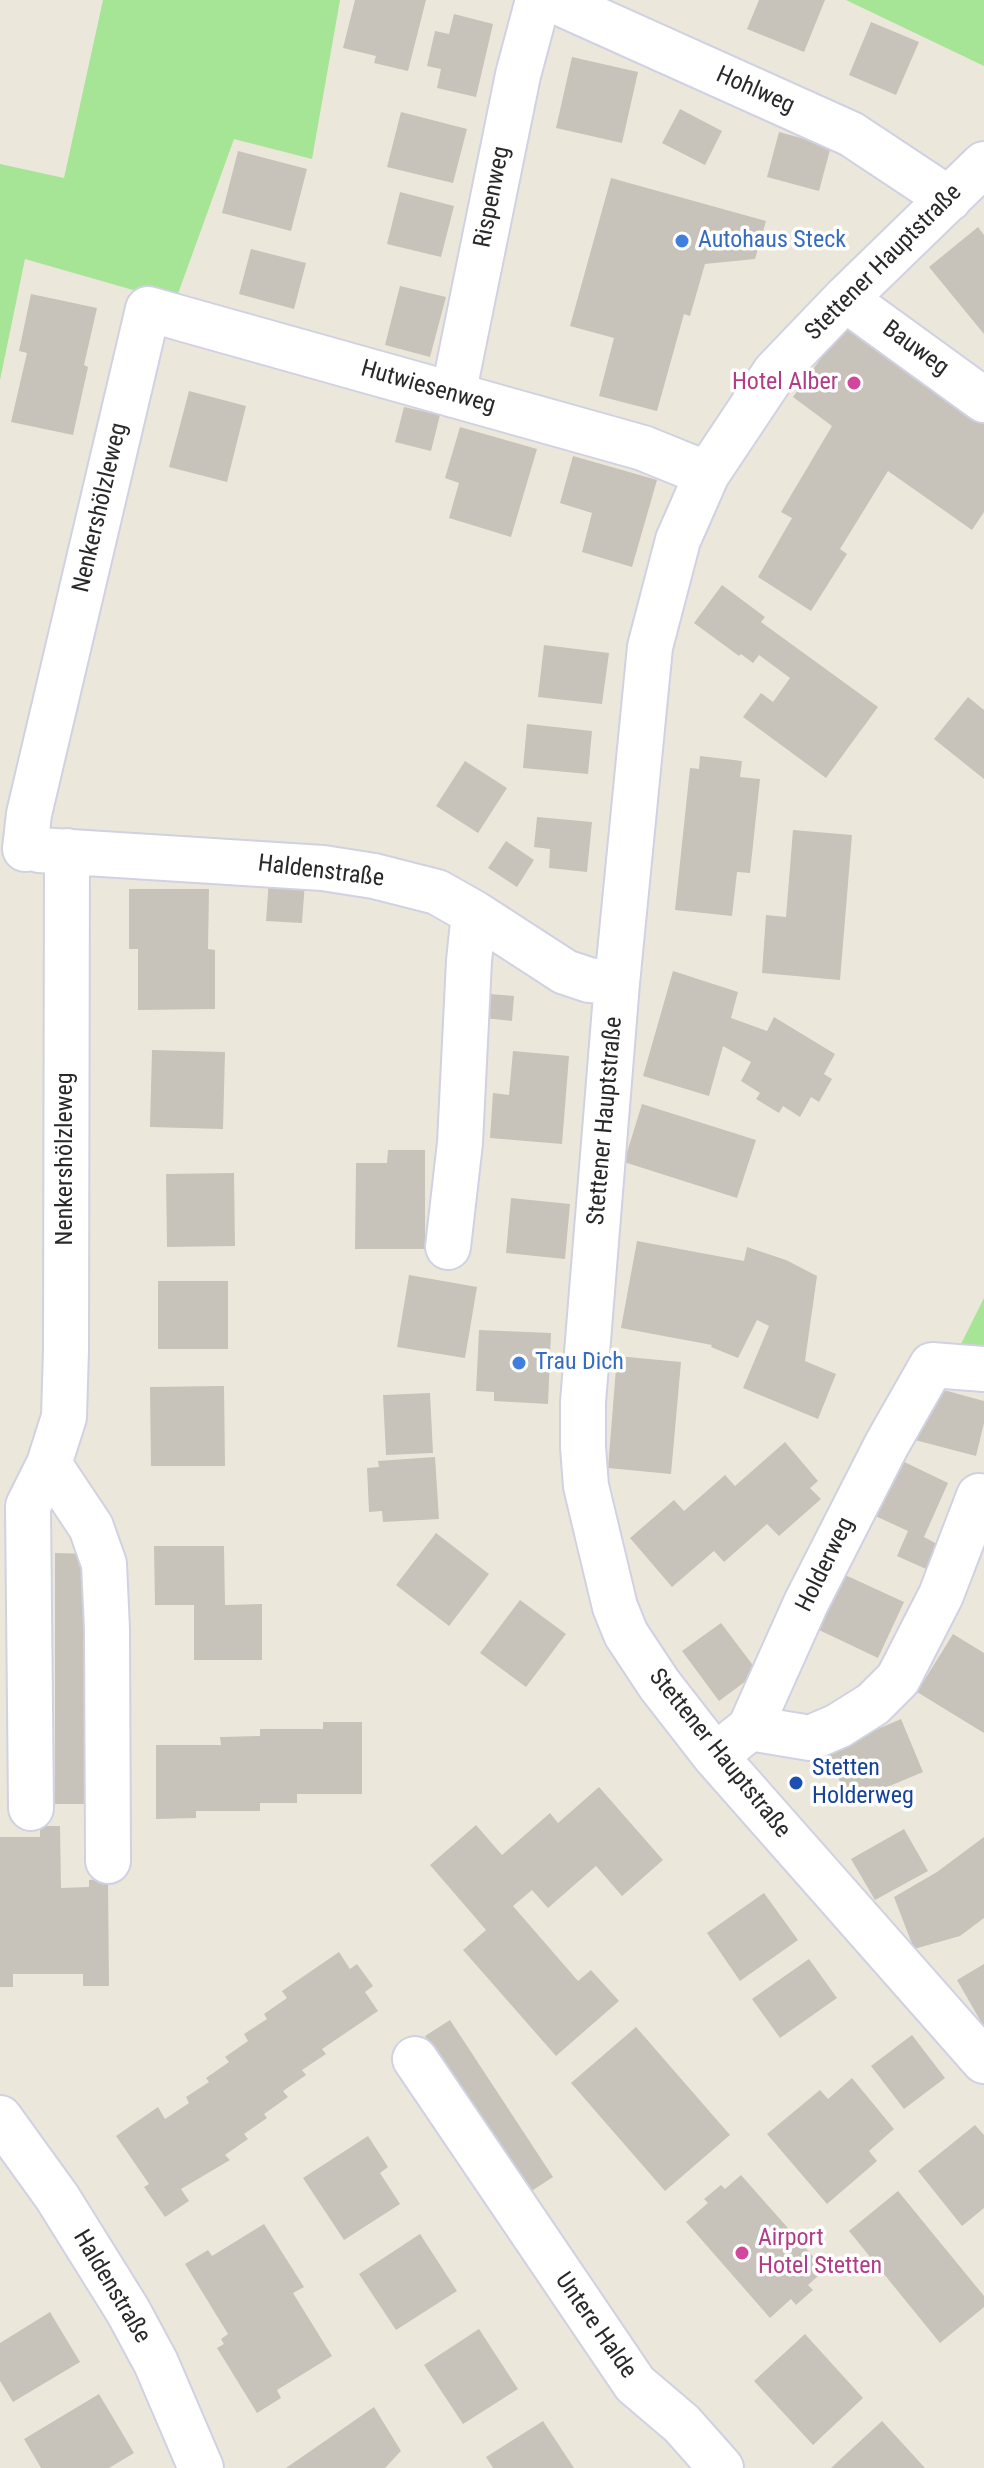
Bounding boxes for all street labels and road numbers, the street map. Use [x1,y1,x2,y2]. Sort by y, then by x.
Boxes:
street label: Hohlweg [711,61,799,121]
street label: Rispenweg [469,144,517,250]
street label: Stettener Hauptstraße [800,179,968,347]
street label: Bauweg [876,315,954,383]
street label: Hutwiesenweg [357,355,499,421]
street label: Nenkershölzleweg [68,420,134,596]
street label: Haldenstraße [256,850,386,894]
street label: Stettener Hauptstraße [583,1016,629,1226]
street label: Nenkershölzleweg [52,1073,80,1245]
street label: Holderweg [791,1513,861,1617]
street label: Stettener Hauptstraße [642,1664,796,1844]
street label: Haldenstraße [66,2225,156,2349]
street label: Untere Halde [548,2268,642,2384]

